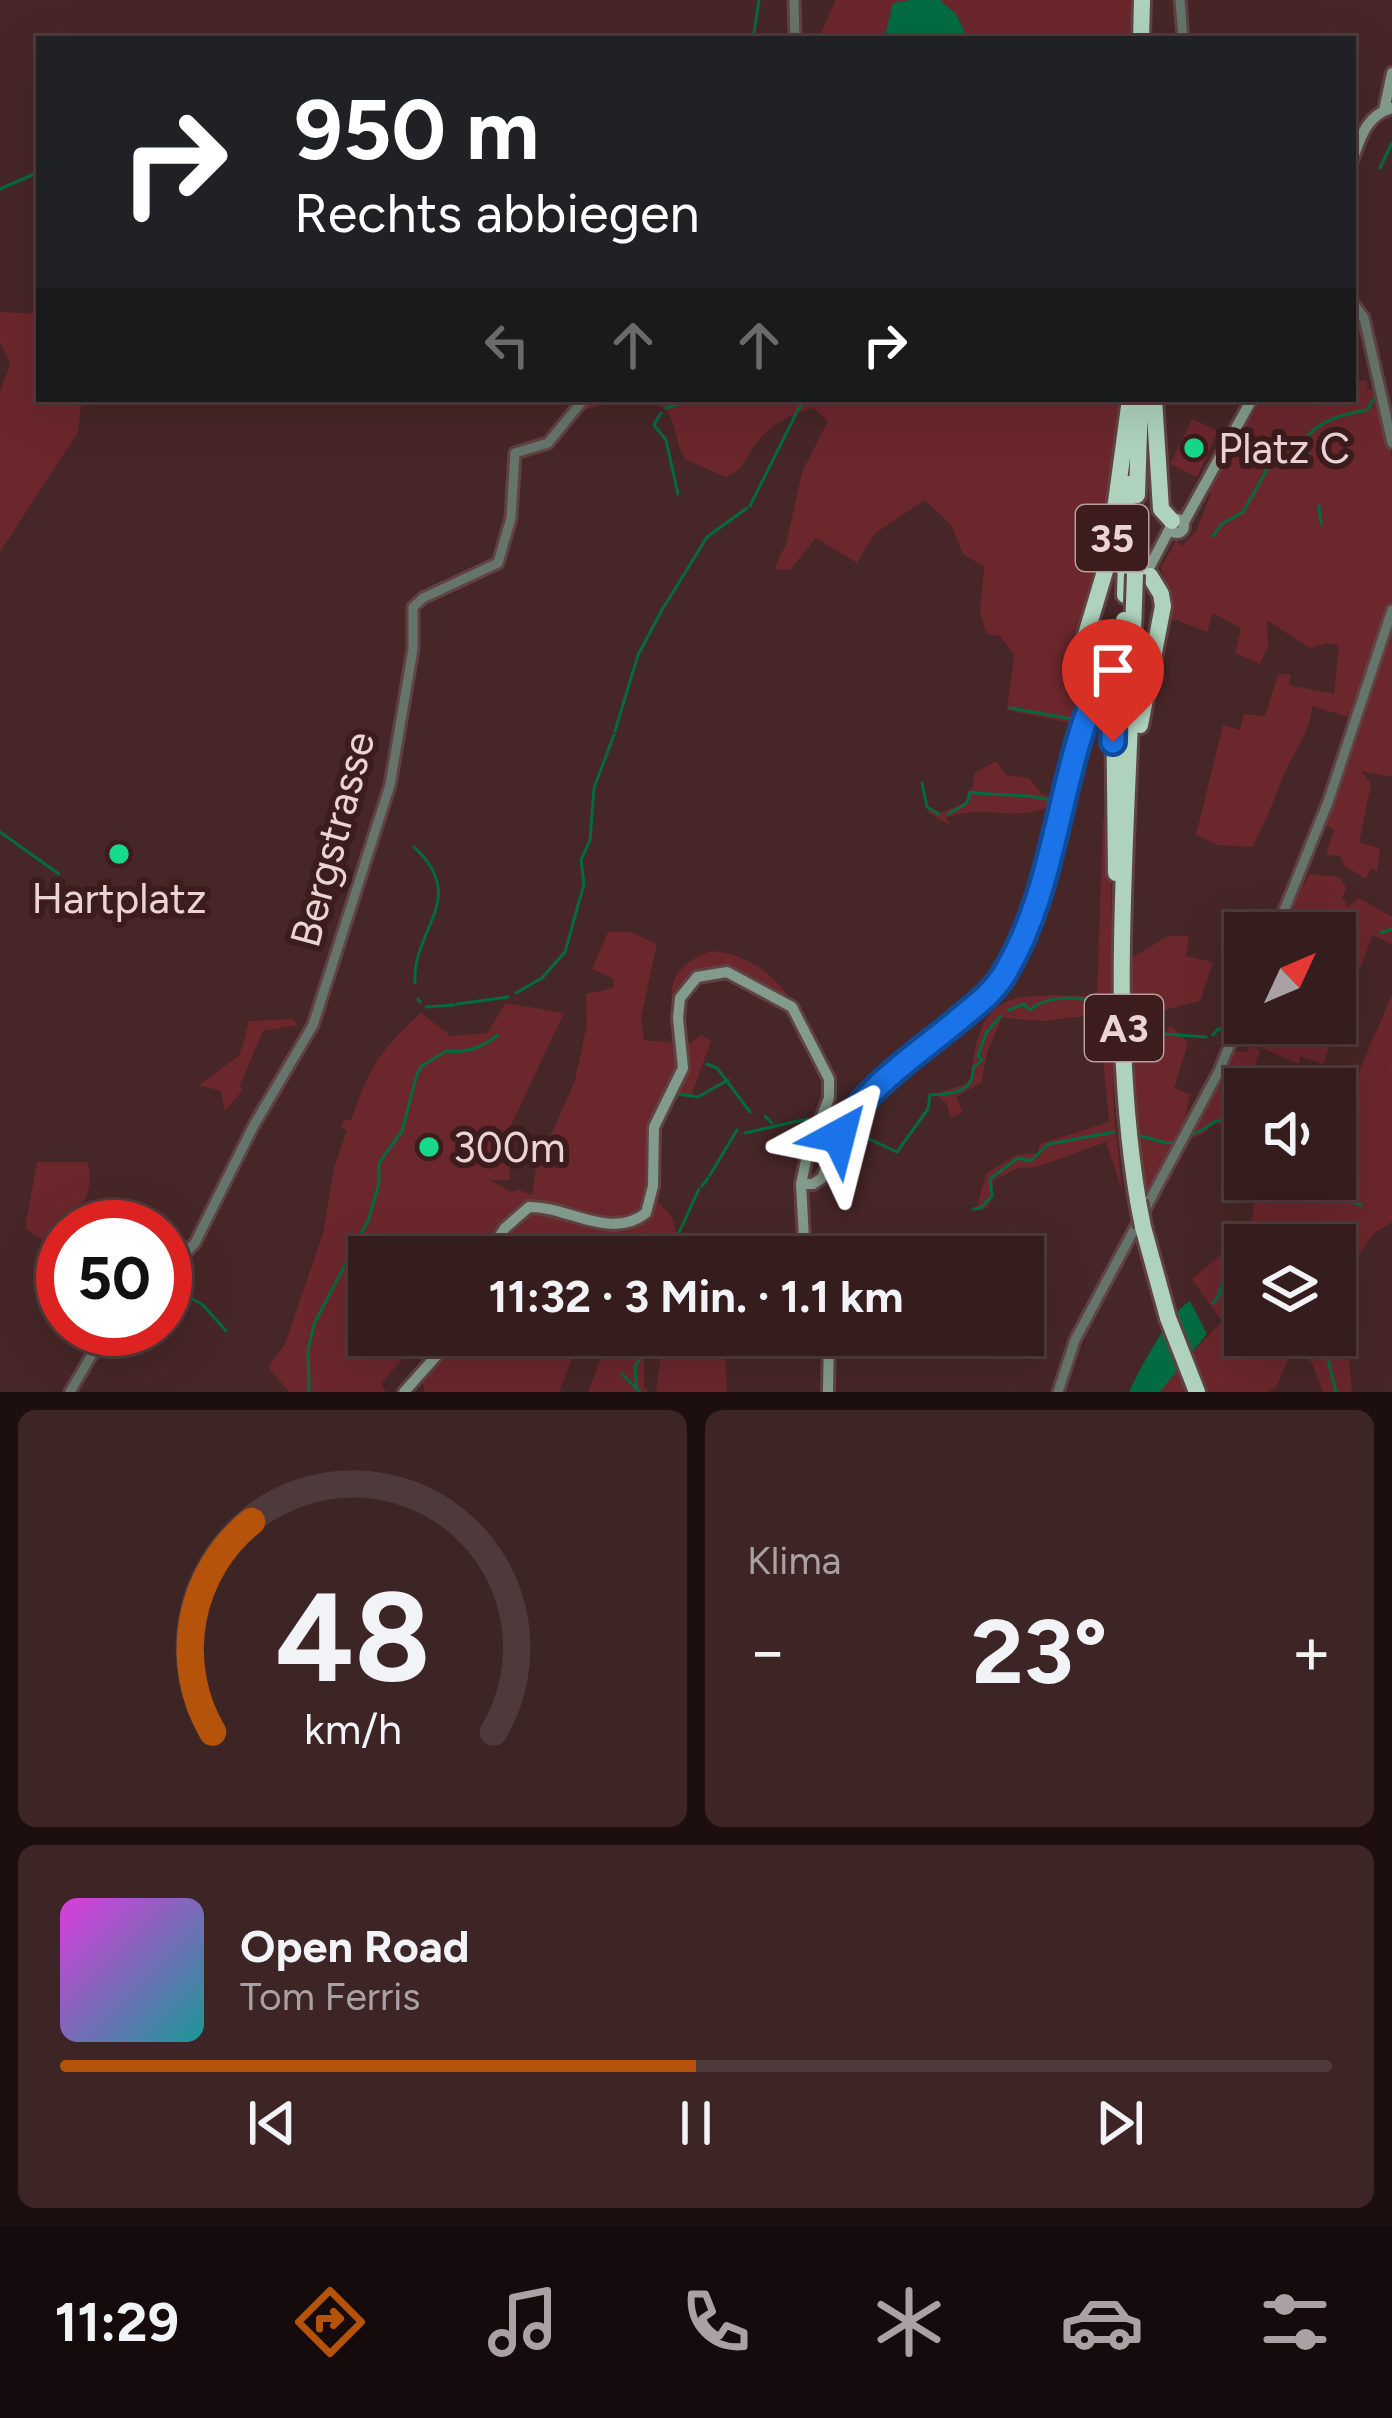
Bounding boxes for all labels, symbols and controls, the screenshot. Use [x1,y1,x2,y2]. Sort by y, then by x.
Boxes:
text: 950 m [294,79,539,180]
icon: right [96,84,252,240]
text: Rechts abbiegen [294,181,700,246]
icon: left [474,312,540,378]
icon: ahead [600,312,666,378]
icon: ahead [726,312,792,378]
icon: right [852,312,918,378]
place label: Platz C [1218,423,1350,474]
marker: Platz C [1181,435,1207,461]
road number: 35 [1076,505,1148,571]
pin [1062,619,1164,742]
icon: arrive [1080,637,1146,703]
street label: Bergstrasse [279,726,386,952]
marker: Hartplatz [106,841,132,867]
place label: Hartplatz [31,873,207,924]
north arrow [1224,912,1356,1044]
map controls [1224,912,1356,1356]
road number: A3 [1085,995,1163,1061]
button: sound [1224,1068,1356,1200]
position arrow [776,1073,902,1199]
place label: 300m [453,1122,565,1173]
marker: 300m [416,1134,442,1160]
speed limit sign: 50 [36,1200,192,1356]
button: layers [1224,1224,1356,1356]
text: 11:32 · 3 Min. · 1.1 km [489,1269,903,1323]
text: Klima [747,1537,842,1584]
text: 48 [275,1562,430,1712]
text: 23° [971,1597,1108,1706]
text: − [747,1611,788,1691]
text: + [1291,1611,1332,1691]
text: km/h [304,1702,401,1754]
text: Open Road [240,1919,470,1973]
text: Tom Ferris [240,1973,420,2020]
icon: previous [239,2090,305,2156]
icon: pause [663,2090,729,2156]
icon: next [1087,2090,1153,2156]
icon: directions [288,2280,372,2364]
icon: music [481,2280,565,2364]
icon: phone [674,2280,758,2364]
icon: climate [867,2280,951,2364]
icon: car [1060,2280,1144,2364]
icon: filters [1253,2280,1337,2364]
text: 11:29 [55,2290,179,2355]

